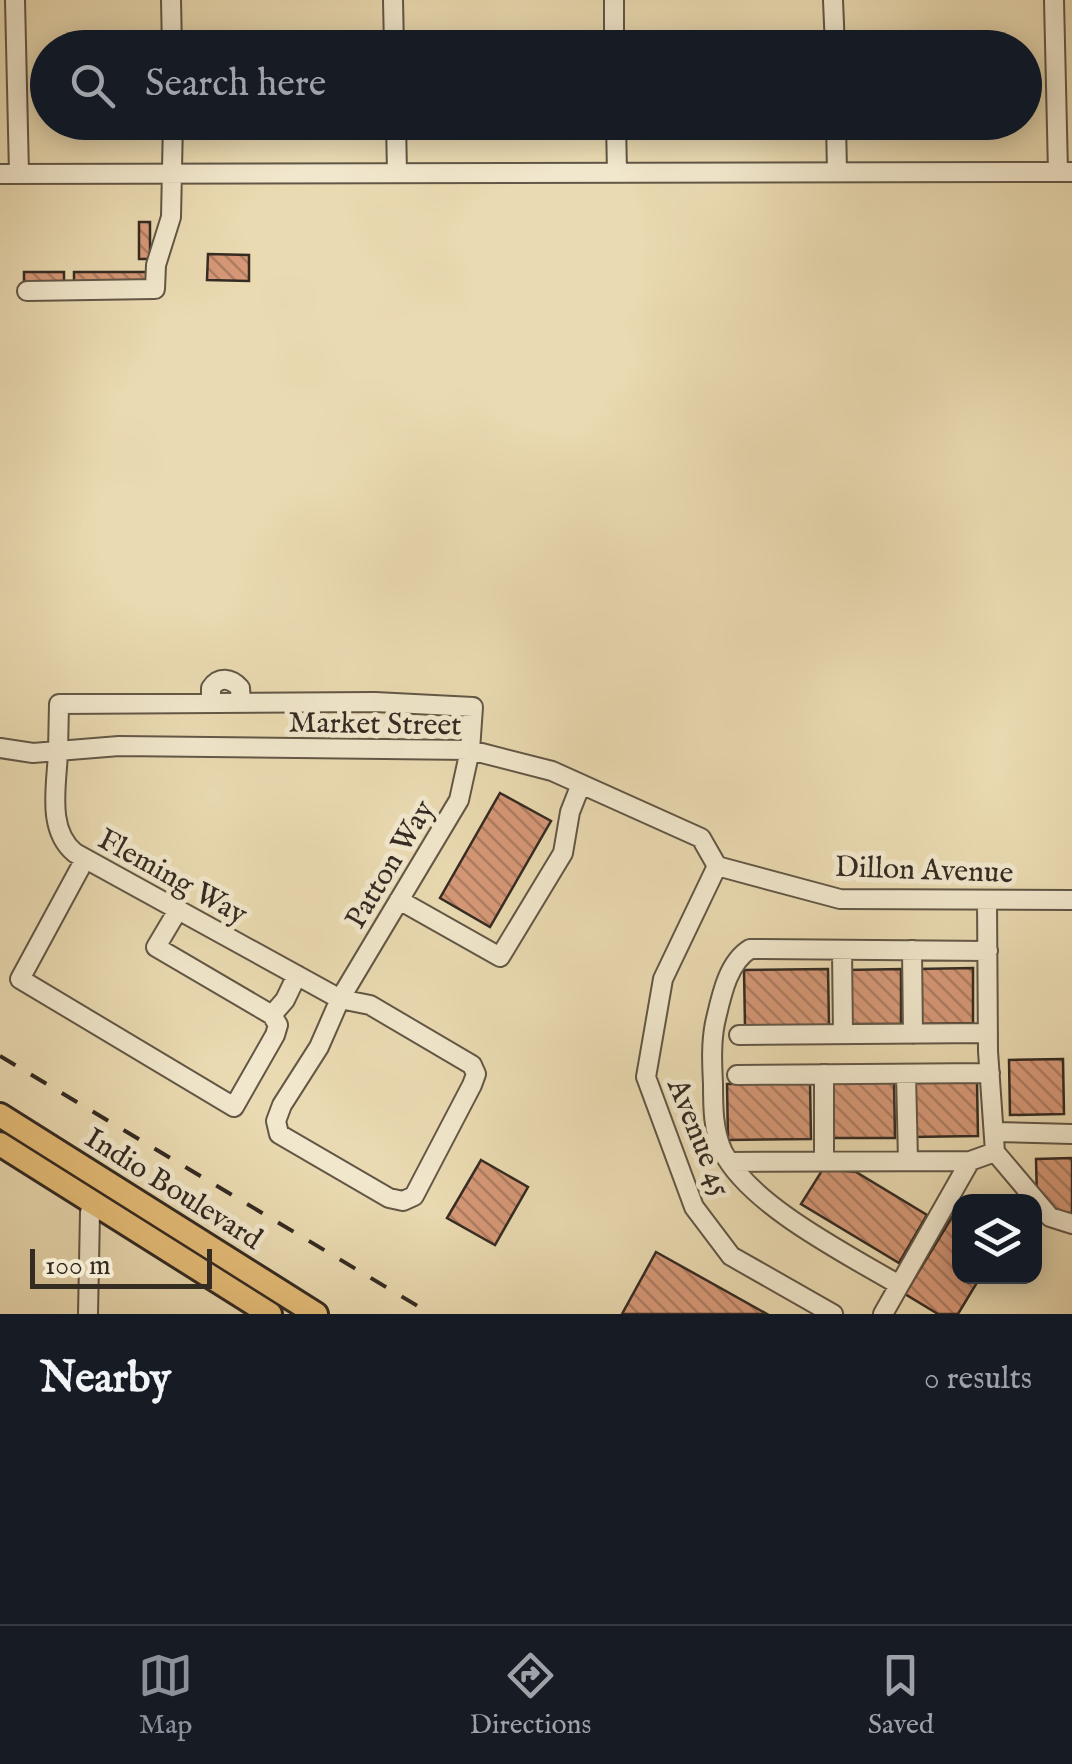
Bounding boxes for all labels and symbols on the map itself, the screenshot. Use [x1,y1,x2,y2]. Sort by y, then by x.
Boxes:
street label: Market Street [288,704,462,746]
street label: Patton Way [337,794,444,936]
street label: Fleming Way [91,821,254,934]
street label: Dillon Avenue [834,849,1014,893]
street label: Avenue 45 [657,1072,739,1202]
street label: Indio Boulevard [77,1120,269,1260]
scale bar [30,1244,212,1288]

